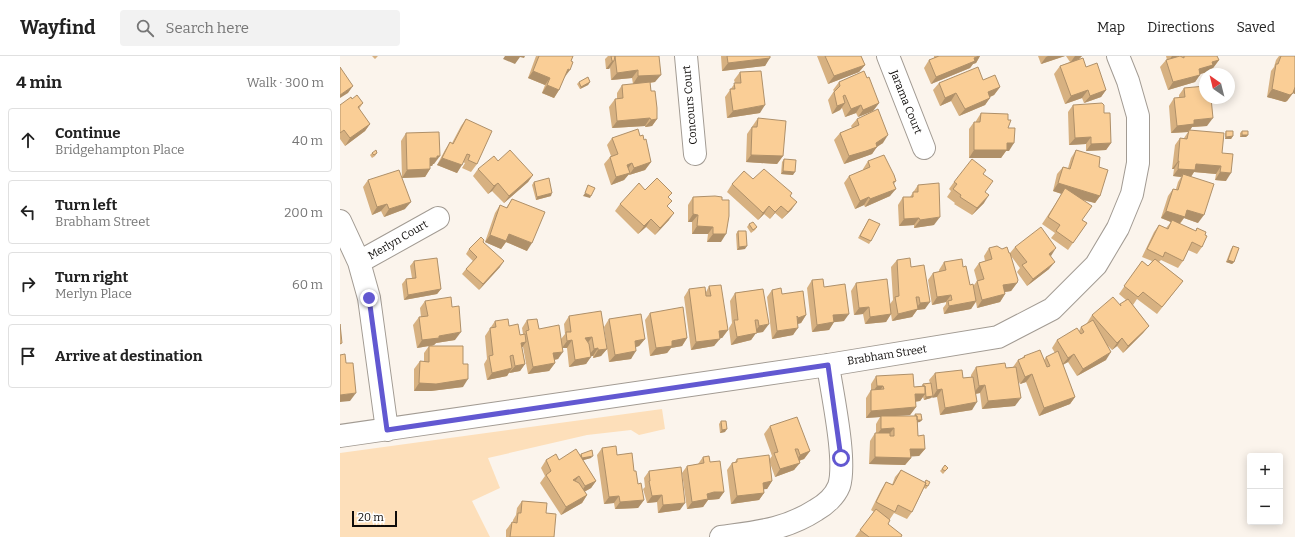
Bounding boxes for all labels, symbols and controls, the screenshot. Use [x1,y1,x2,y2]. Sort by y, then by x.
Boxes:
search box [120,10,400,46]
text: Wayfind [20,16,96,39]
icon: search [134,17,156,39]
text: Search here [166,19,249,37]
text: Map [1097,19,1125,36]
text: Directions [1147,19,1215,36]
text: Saved [1237,19,1275,36]
street label: Concours Court [680,65,700,145]
street label: Jarama Court [887,67,925,136]
north arrow [1199,68,1235,104]
text: 4 min [16,72,62,93]
text: Walk · 300 m [247,75,324,90]
text: Continue [55,124,121,142]
icon: ahead [17,129,39,151]
text: 40 m [292,133,323,148]
text: Bridgehampton Place [55,142,184,157]
text: Turn left [55,196,117,214]
icon: left [17,201,39,223]
text: 200 m [284,205,323,220]
text: Brabham Street [55,214,150,229]
street label: Merlyn Court [366,218,430,262]
text: Turn right [55,268,128,286]
icon: right [17,273,39,295]
text: 60 m [292,277,323,292]
text: Merlyn Place [55,286,132,301]
route end [360,289,378,307]
street label: Brabham Street [846,342,928,368]
icon: arrive [17,345,39,367]
text: Arrive at destination [55,347,202,365]
route start [832,449,850,467]
map controls [1247,453,1283,525]
button: + [1247,453,1283,489]
button: − [1247,489,1283,525]
scale bar [352,509,397,528]
text: 20 m [358,511,384,524]

